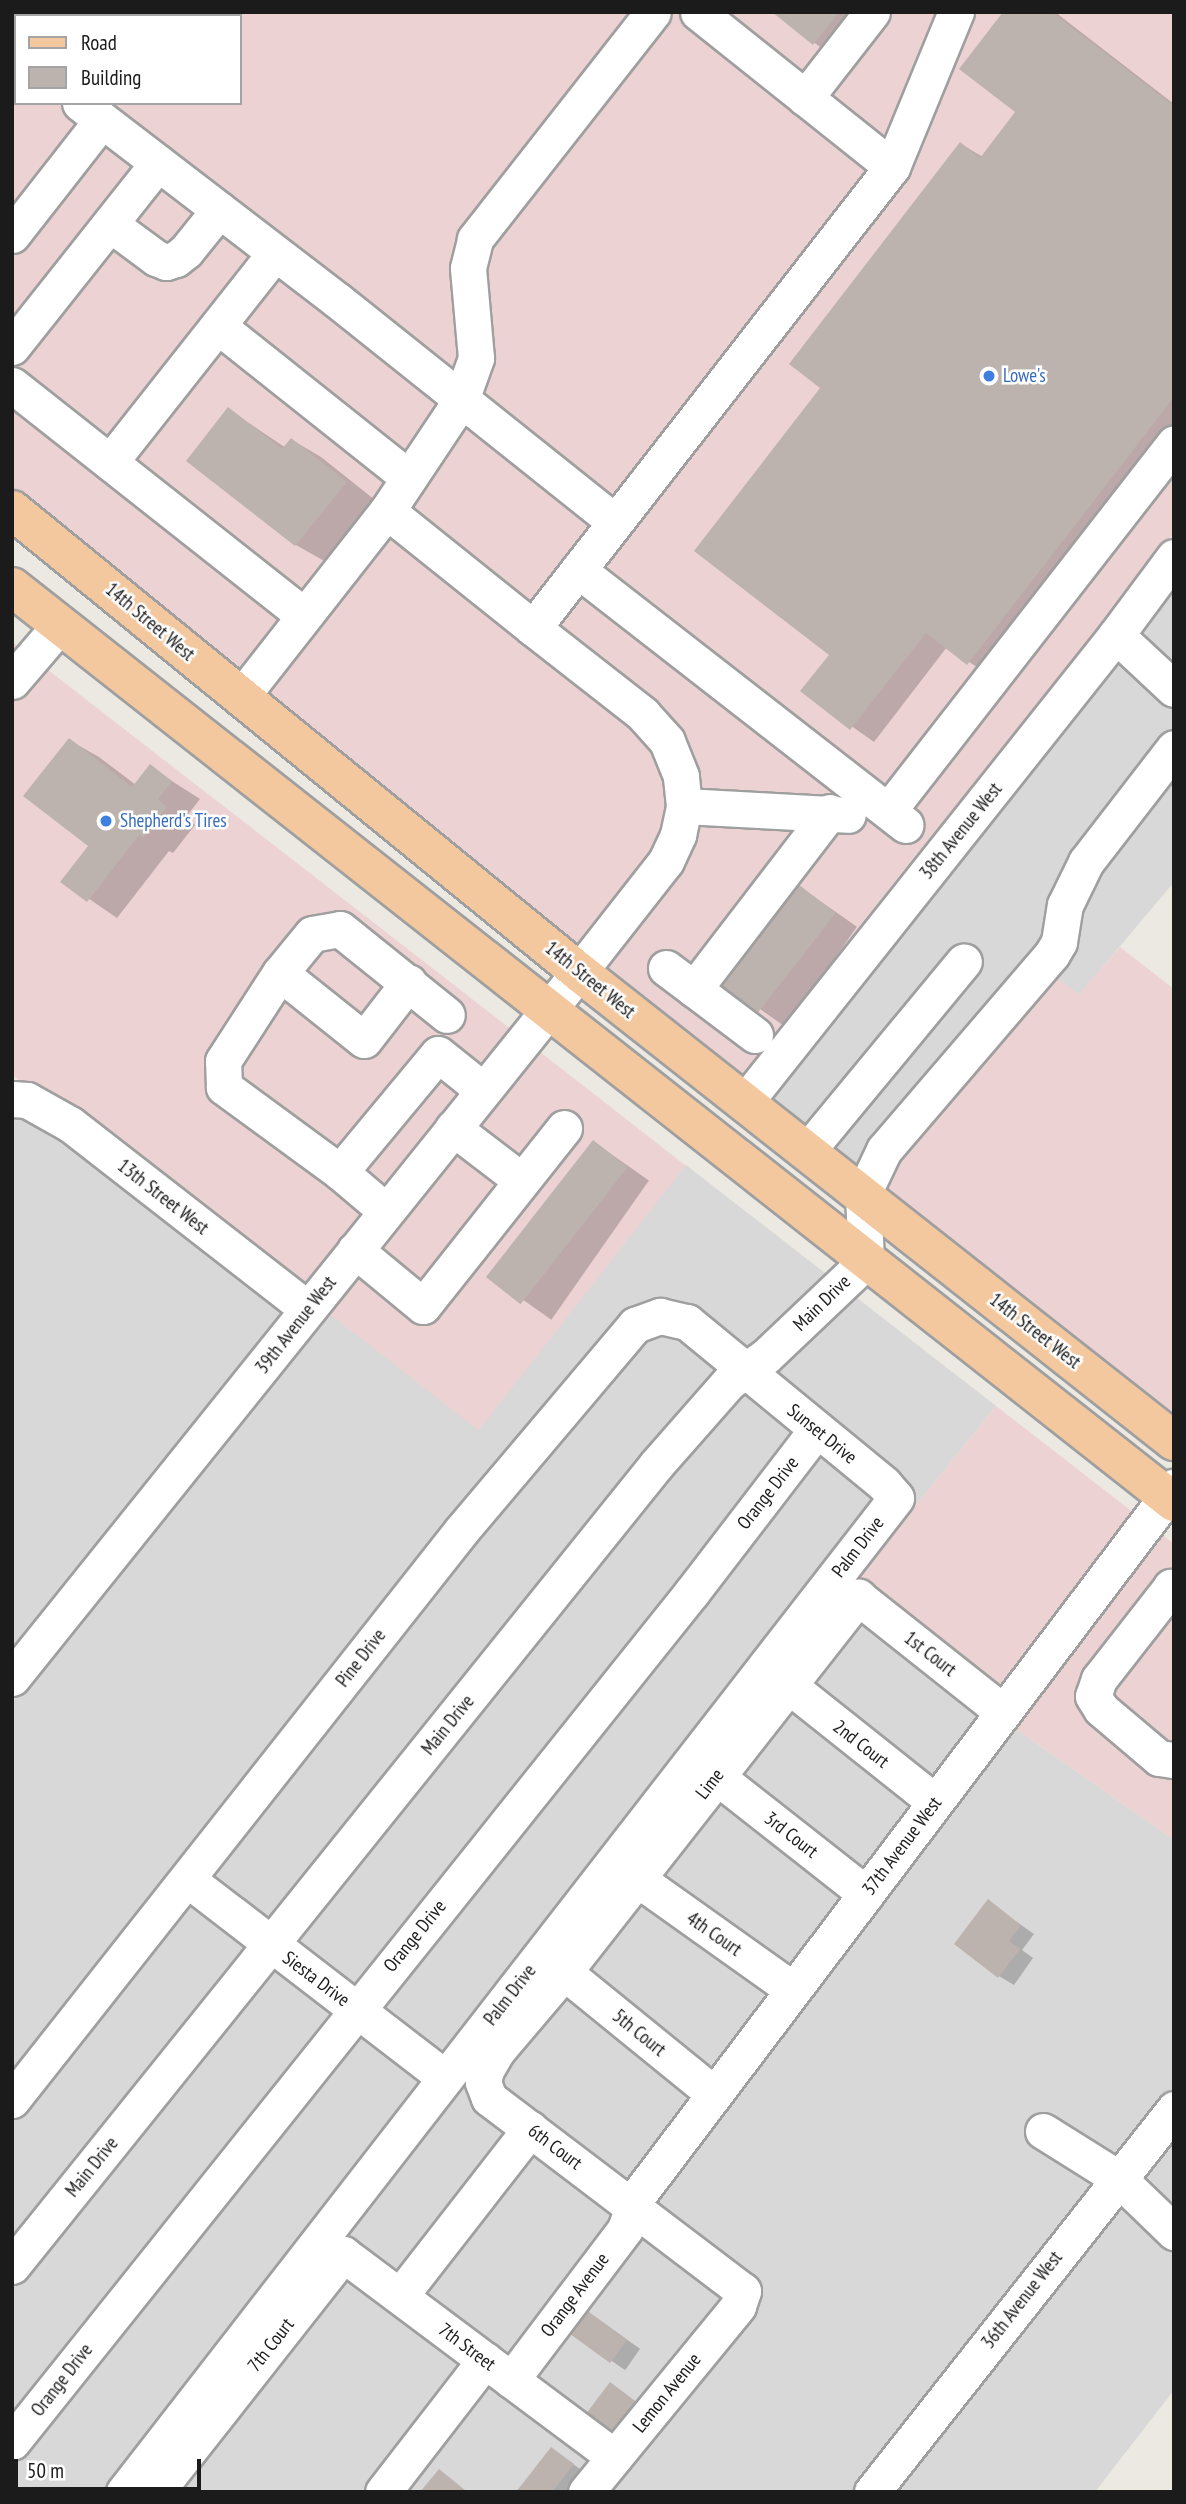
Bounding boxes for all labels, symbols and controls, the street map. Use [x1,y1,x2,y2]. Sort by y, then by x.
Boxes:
legend [14,14,242,105]
text: Road [81,29,117,56]
text: Building [81,64,141,91]
place label: Lowe's [1003,365,1046,387]
marker: Lowe's [981,368,997,384]
street label: 14th Street West [101,578,199,666]
street label: 38th Avenue West [915,778,1007,884]
place label: Shepherd's Tires [120,810,227,832]
marker: Shepherd's Tires [98,813,114,829]
street label: 14th Street West [540,937,640,1023]
street label: 13th Street West [113,1154,213,1240]
street label: Main Drive [789,1270,855,1336]
street label: 39th Avenue West [251,1271,341,1379]
street label: 14th Street West [985,1288,1085,1374]
street label: Sunset Drive [783,1399,861,1469]
street label: Orange Drive [732,1452,804,1534]
street label: Palm Drive [827,1512,889,1582]
street label: Pine Drive [331,1624,391,1692]
street label: 1st Court [899,1627,961,1681]
street label: Main Drive [417,1690,479,1760]
street label: 2nd Court [829,1715,893,1773]
street label: Lime [691,1764,729,1804]
street label: 37th Avenue West [857,1792,947,1900]
street label: 3rd Court [760,1807,822,1863]
street label: Orange Drive [379,1895,451,1977]
street label: 4th Court [682,1907,746,1961]
street label: Siesta Drive [278,1946,354,2012]
street label: Palm Drive [479,1960,541,2030]
street label: 5th Court [608,2005,670,2061]
street label: 6th Court [524,2119,586,2175]
street label: Main Drive [61,2132,123,2202]
street label: 36th Avenue West [977,2246,1067,2354]
street label: Orange Avenue [536,2248,614,2342]
street label: 7th Court [243,2314,299,2376]
street label: 7th Street [434,2318,500,2376]
street label: Orange Drive [26,2339,98,2421]
street label: Lemon Avenue [628,2349,706,2437]
scale bar [18,2444,205,2488]
text: 50 m [27,2457,64,2484]

